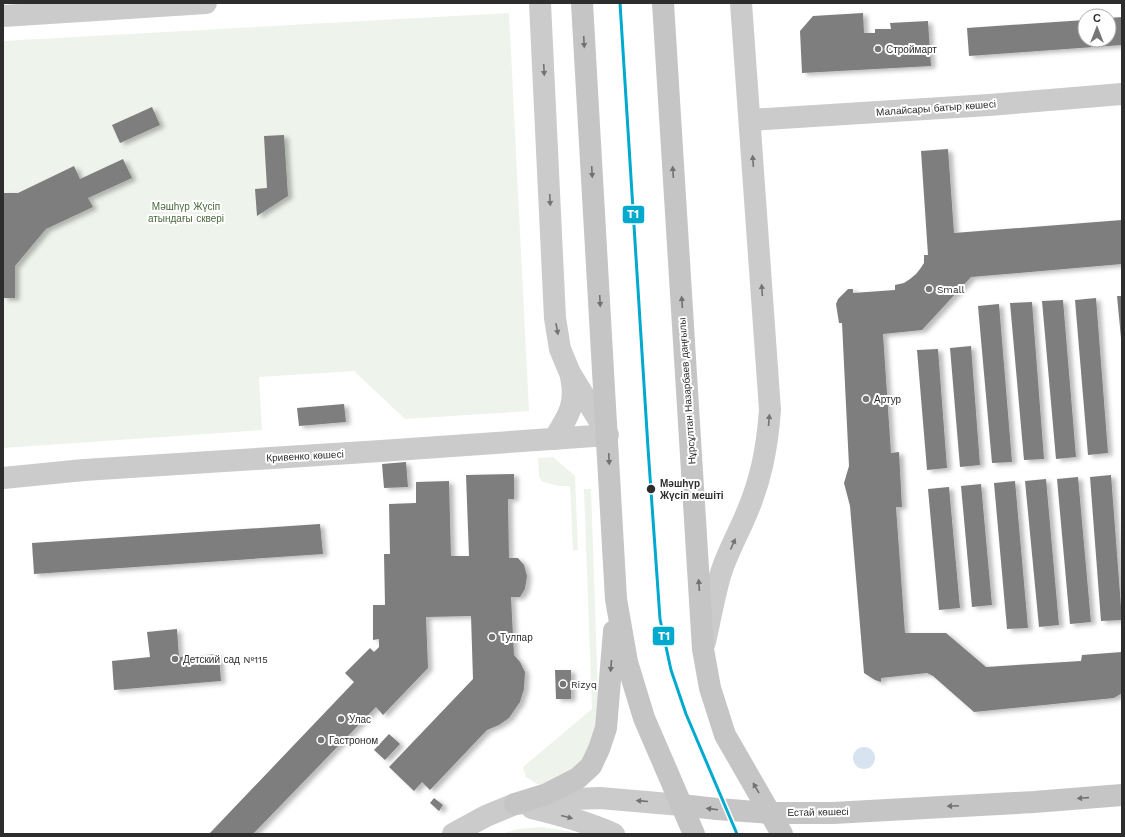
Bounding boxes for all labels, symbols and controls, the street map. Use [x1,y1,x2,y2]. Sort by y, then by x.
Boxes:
north arrow [1077,8,1117,48]
text: С [1093,12,1101,25]
one-way arrow [581,36,588,48]
marker: Строймарт [873,44,883,54]
place label: Строймарт [886,44,937,55]
one-way arrow [540,64,547,76]
street label: Малайсары батыр көшесі [876,98,996,118]
one-way arrow [749,155,756,167]
one-way arrow [588,166,595,178]
one-way arrow [670,166,677,178]
one-way arrow [546,194,553,206]
park label: Мәшһүр Жүсіп атындағы сквері [148,201,224,224]
line badge: T1 [622,205,645,224]
text: T1 [627,208,639,221]
one-way arrow [758,284,765,296]
marker: Small [924,284,934,294]
place label: Small [937,284,965,295]
one-way arrow [596,295,603,307]
one-way arrow [678,296,685,308]
street label: Нұрсұлтан Назарбаев даңғылы [676,317,698,465]
one-way arrow [554,323,560,336]
marker: Артур [861,394,871,404]
place label: Артур [874,394,902,405]
one-way arrow [766,414,773,426]
street label: Кривенко көшесі [266,448,344,464]
one-way arrow [606,453,612,466]
place label: Мәшһүр Жүсіп мешіті [659,478,724,501]
marker: Мәшһүр Жүсіп мешіті [645,483,657,495]
one-way arrow [730,537,736,549]
one-way arrow [696,579,703,591]
line badge: T1 [652,626,675,646]
text: T1 [658,630,670,643]
marker: Тулпар [487,632,497,642]
place label: Тулпар [500,632,533,643]
marker: Детский сад №115 [170,654,180,664]
place label: Детский сад №115 [183,654,268,665]
one-way arrow [607,660,614,672]
marker: Rizyq [558,679,568,689]
place label: Rizyq [571,679,597,690]
marker: Улас [336,714,346,724]
place label: Улас [349,714,371,725]
marker: Гастроном [316,735,326,745]
place label: Гастроном [329,735,378,746]
one-way arrow [752,782,759,794]
one-way arrow [1077,795,1089,802]
one-way arrow [636,798,648,805]
one-way arrow [947,803,959,810]
one-way arrow [706,805,718,812]
street label: Естай көшесі [787,806,849,818]
one-way arrow [561,814,573,820]

